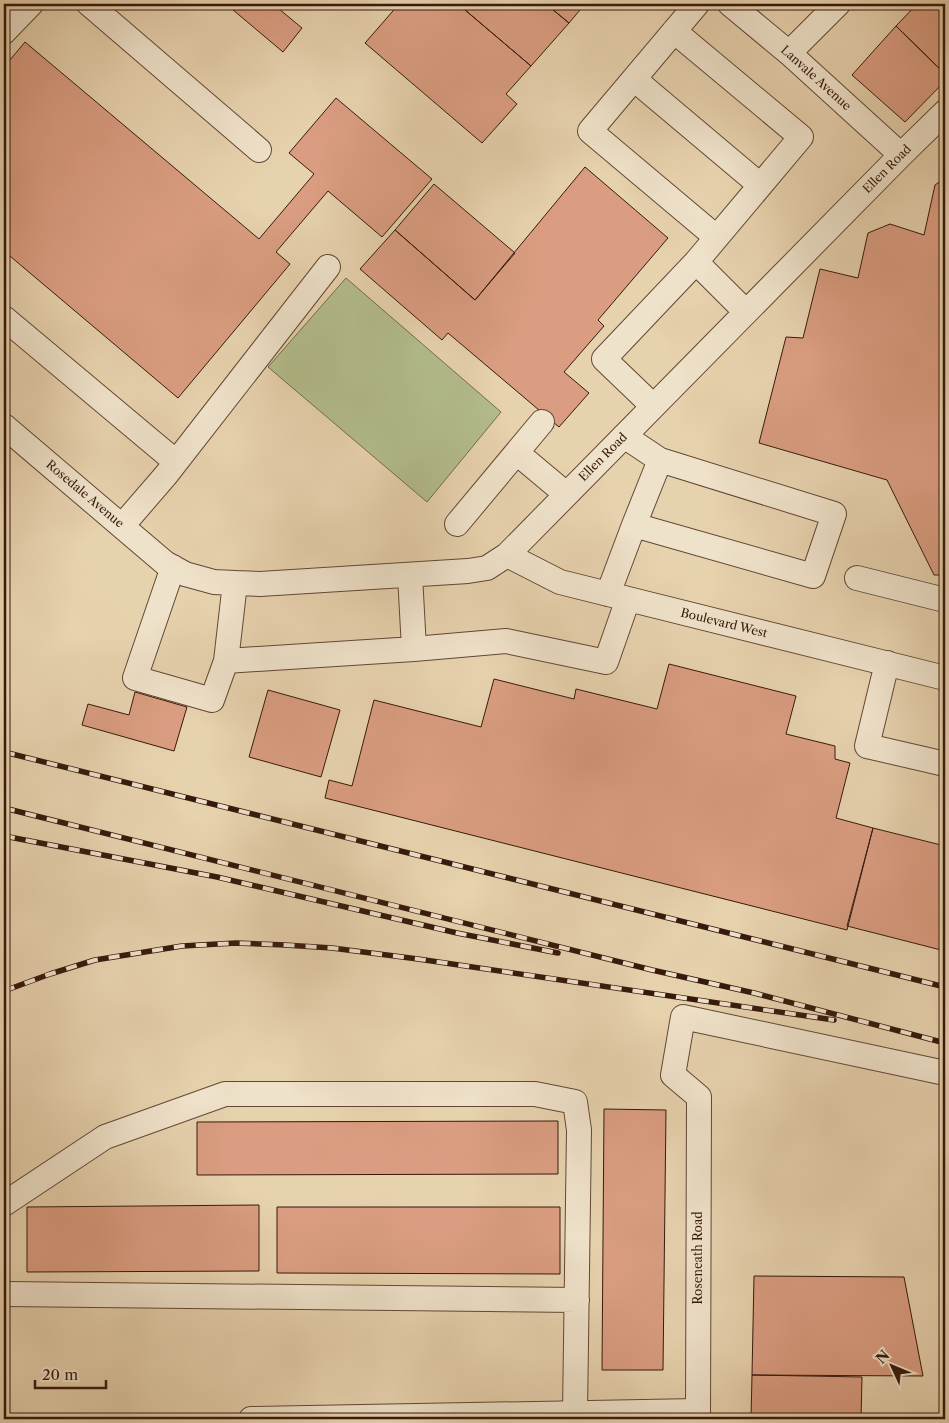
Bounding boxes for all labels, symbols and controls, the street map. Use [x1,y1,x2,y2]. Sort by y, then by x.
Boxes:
street label: Lanvale Avenue [778,42,855,113]
street label: Ellen Road [859,141,915,196]
street label: Ellen Road [575,429,631,484]
street label: Rosedale Avenue [43,457,128,531]
street label: Boulevard West [679,604,770,641]
street label: Roseneath Road [690,1211,705,1305]
north arrow [866,1340,916,1390]
text: N [872,1346,893,1368]
scale bar [35,1358,106,1390]
text: 20 m [42,1365,78,1384]

